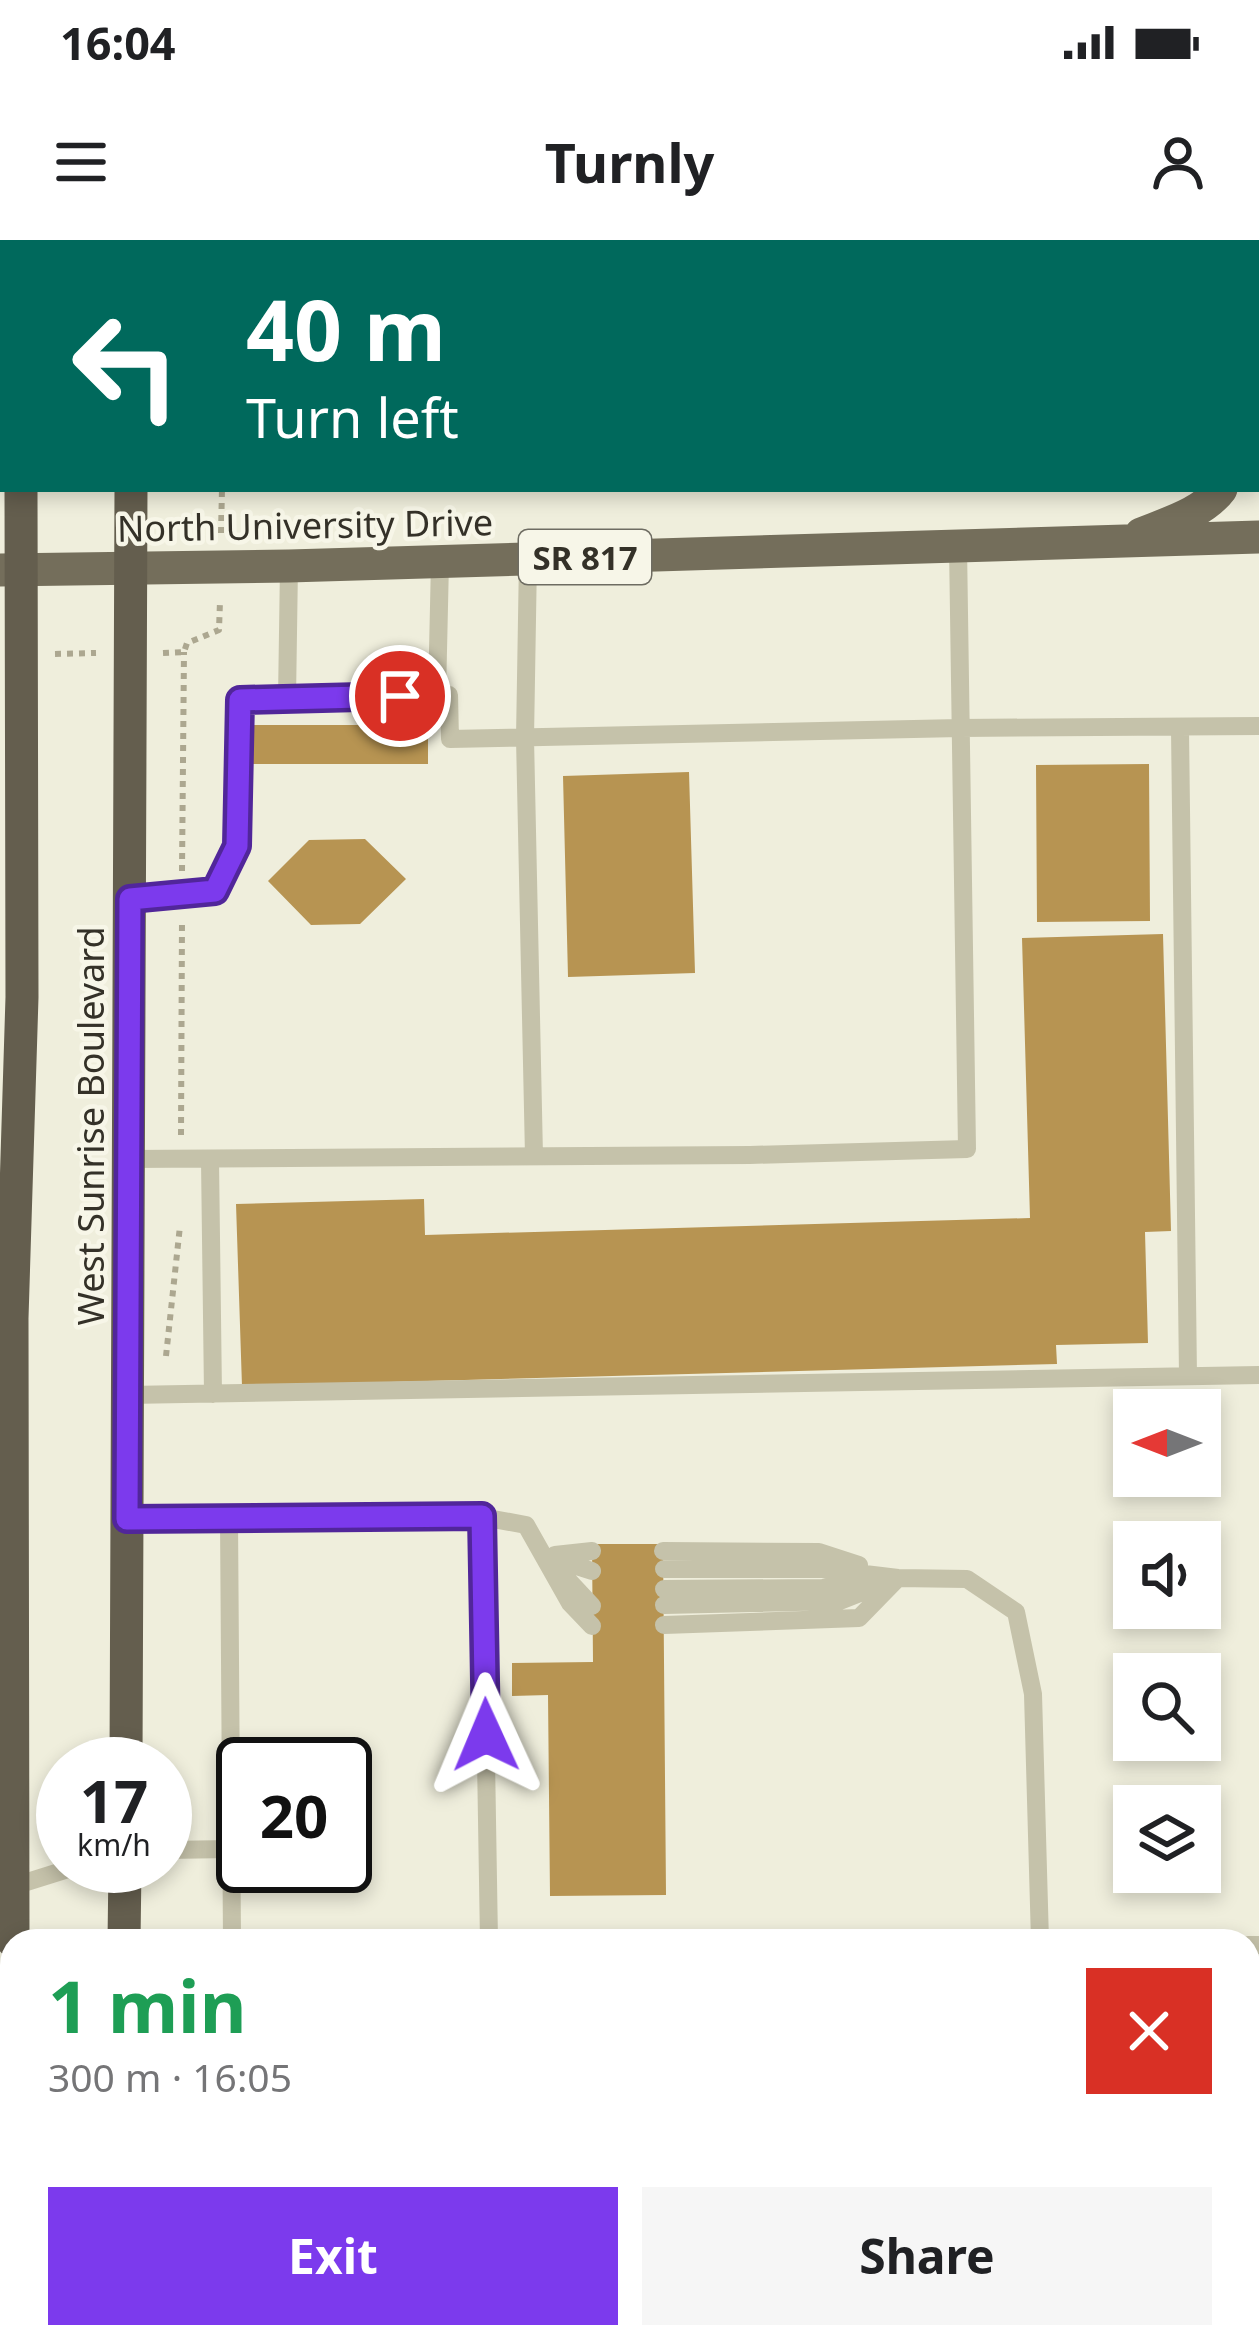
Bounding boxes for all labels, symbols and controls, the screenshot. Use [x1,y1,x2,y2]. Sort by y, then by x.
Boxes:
text: 16:04 [60,12,176,73]
text: Turnly [545,125,714,199]
icon: menu [48,129,114,195]
icon: person [1145,129,1211,195]
text: 40 m [246,271,446,386]
icon: left [48,288,204,444]
text: Turn left [246,380,459,454]
street label: North University Drive [116,497,494,553]
road number: SR 817 [519,530,651,584]
pin [349,645,451,747]
icon: arrive [367,663,433,729]
street label: West Sunrise Boulevard [66,926,115,1326]
north arrow [1113,1389,1221,1497]
map controls [1113,1389,1221,1893]
button: sound [1113,1521,1221,1629]
button: search [1113,1653,1221,1761]
position arrow [423,1672,549,1798]
speed limit sign: 20 [216,1737,372,1893]
text: 17 [80,1759,148,1841]
button: layers [1113,1785,1221,1893]
text: km/h [77,1824,151,1865]
text: 1 min [48,1956,246,2054]
button: close [1086,1968,1212,2094]
text: 300 m · 16:05 [48,2050,292,2103]
button: Exit [48,2187,618,2325]
button: Share [642,2187,1212,2325]

